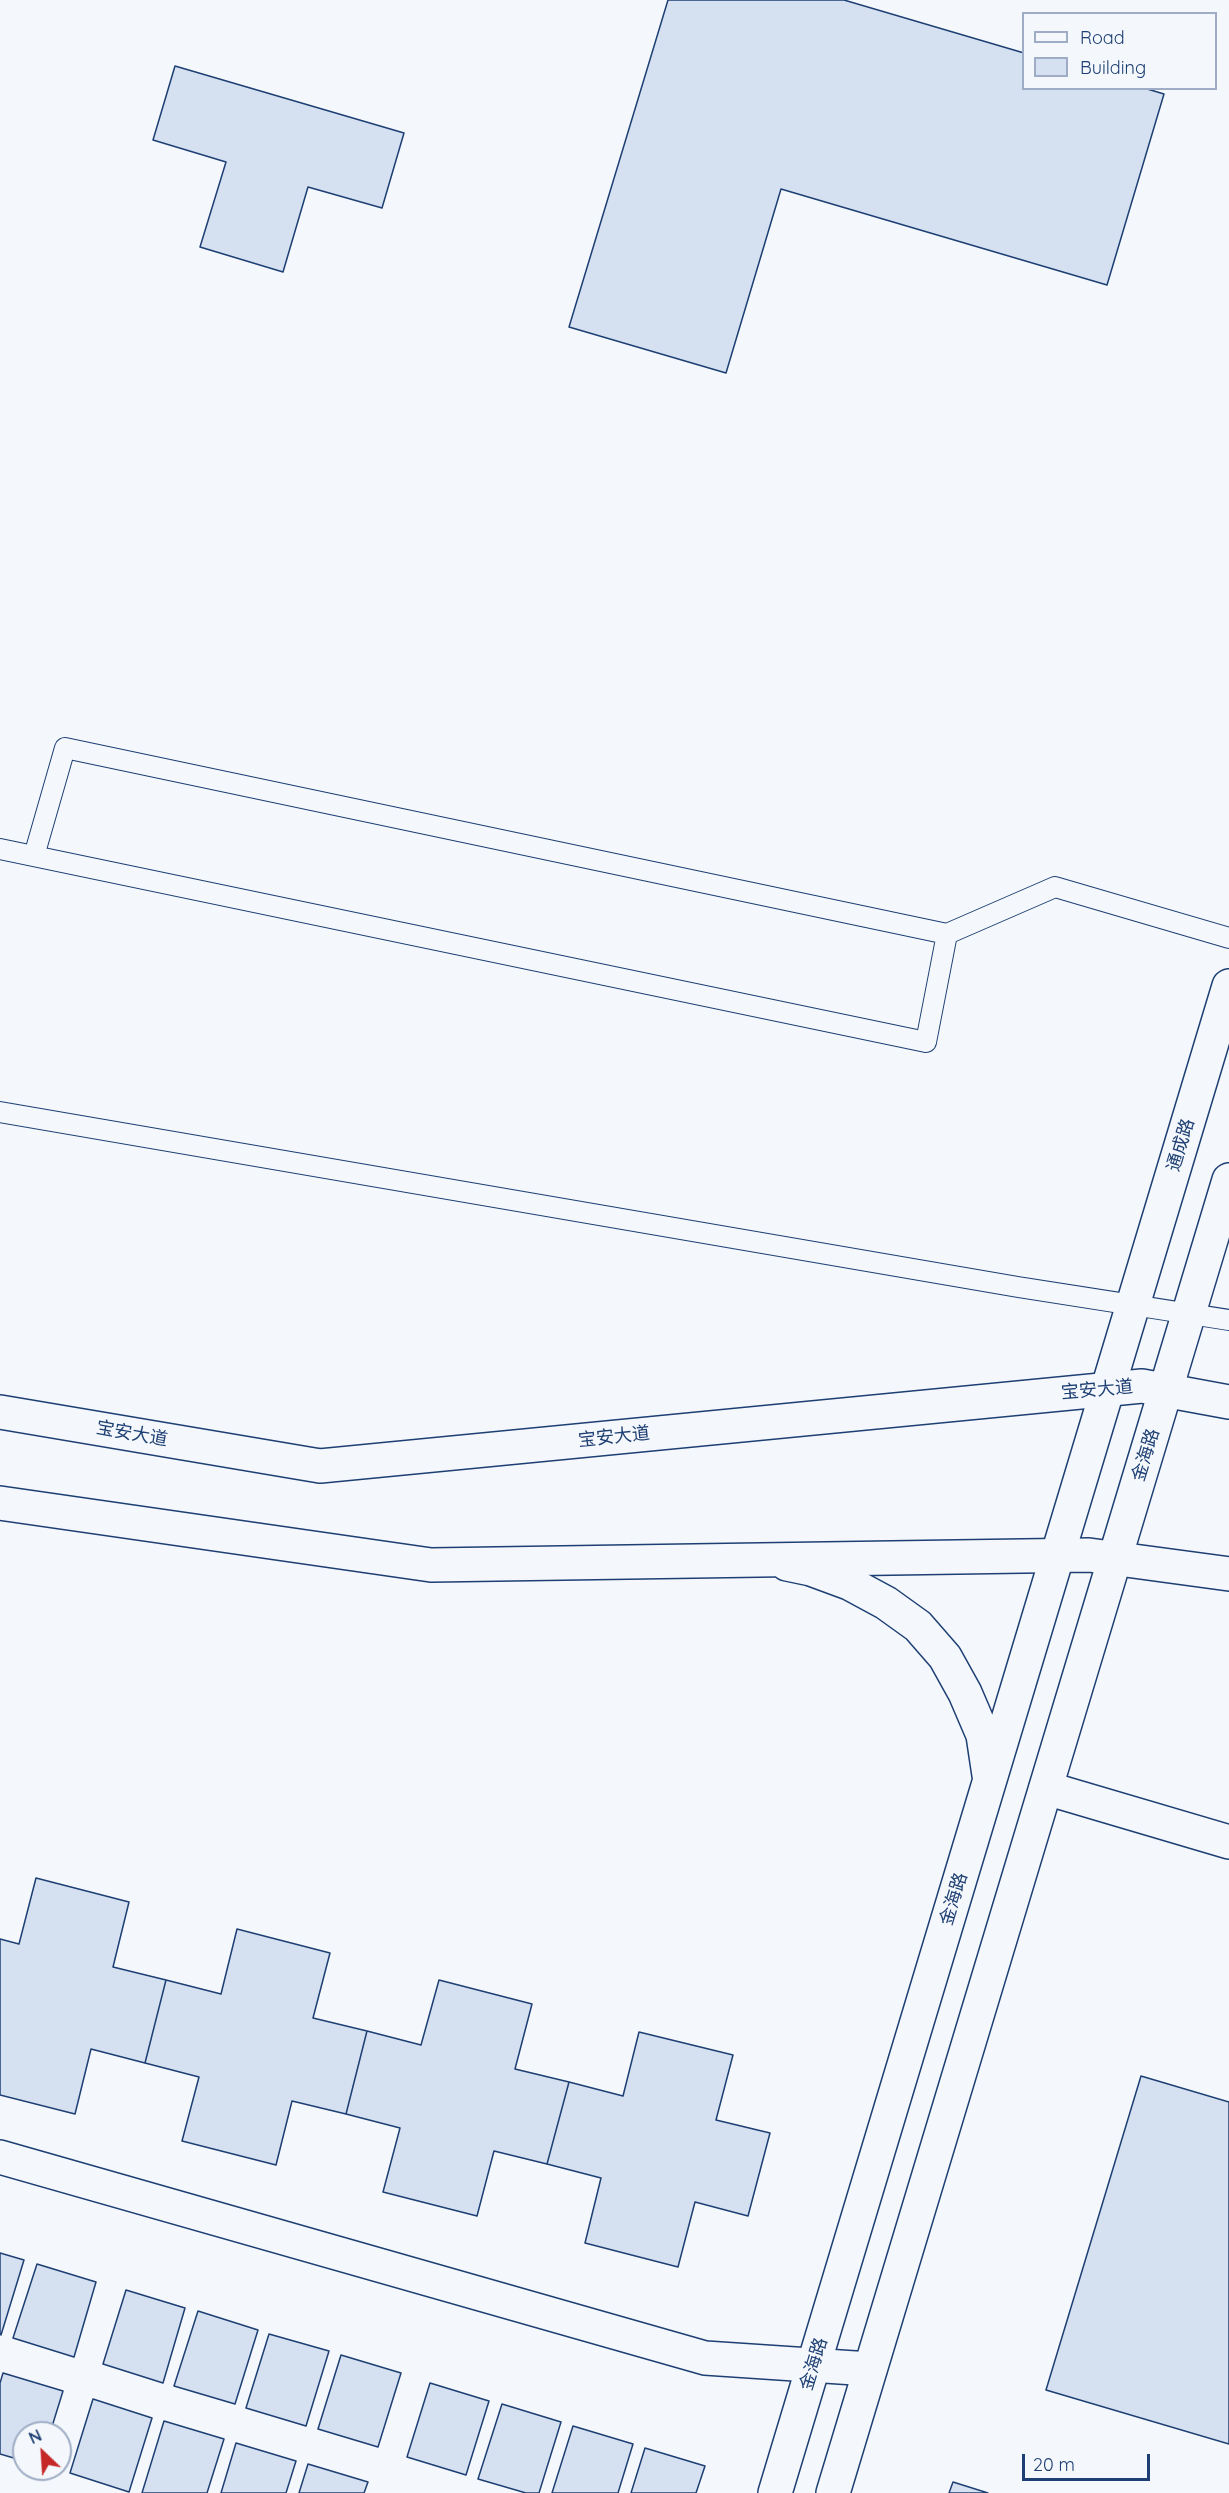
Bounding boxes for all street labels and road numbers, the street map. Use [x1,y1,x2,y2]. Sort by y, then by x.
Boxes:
street label: 通成路 [1163,1116,1199,1174]
street label: 宝安大道 [1060,1376,1134,1404]
street label: 宝安大道 [95,1417,169,1451]
street label: 宝安大道 [577,1422,651,1452]
street label: 金海路 [1128,1426,1164,1484]
street label: 金海路 [936,1870,972,1928]
street label: 金海路 [796,2335,832,2393]

